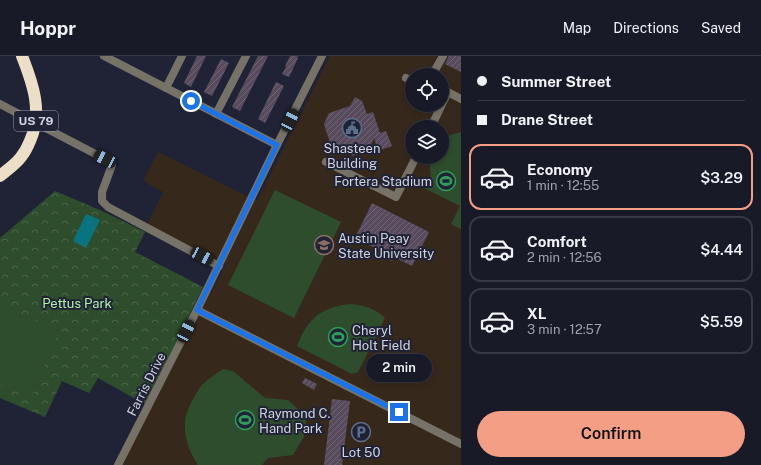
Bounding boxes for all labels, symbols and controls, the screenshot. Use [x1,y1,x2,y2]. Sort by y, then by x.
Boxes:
text: Hoppr [20,17,76,39]
text: Map [563,20,591,36]
text: Directions [613,20,679,36]
text: Saved [701,20,741,36]
map controls [405,68,449,164]
button: locate [405,68,449,112]
text: Summer Street [501,73,611,90]
route start [182,92,200,110]
car [279,107,301,133]
road number: US 79 [14,111,58,131]
text: Drane Street [501,111,593,128]
public building icon: Shasteen Building [341,117,363,139]
button: layers [405,120,449,164]
place label: Shasteen Building [324,141,380,171]
car [92,148,118,170]
icon: car [479,159,515,195]
text: Economy [527,161,592,178]
text: $3.29 [700,169,743,186]
sports icon: Fortera Stadium [435,170,457,192]
place label: Fortera Stadium [334,174,432,189]
text: 1 min · 12:55 [527,178,599,193]
place label: Austin Peay State University [338,231,434,261]
icon: car [479,231,515,267]
text: Comfort [527,233,587,250]
school or university icon: Austin Peay State University [313,234,335,256]
text: $4.44 [700,241,743,258]
car [189,245,215,267]
text: 2 min · 12:56 [527,250,602,265]
park label: Pettus Park [42,296,112,311]
icon: car [479,303,515,339]
text: XL [527,305,546,322]
text: $5.59 [700,313,743,330]
car [175,318,197,344]
text: 3 min · 12:57 [527,322,602,337]
place label: Cheryl Holt Field [352,323,411,353]
sports icon: Cheryl Holt Field [327,326,349,348]
street label: Farris Drive [124,350,169,418]
callout: 2 min [366,354,432,382]
text: 2 min [382,360,416,375]
route end [390,403,408,421]
place label: Raymond C. Hand Park [259,406,330,436]
sports icon: Raymond C. Hand Park [234,409,256,431]
button: Confirm [477,411,745,457]
parking icon: Lot 50 [350,421,372,443]
place label: Lot 50 [342,445,380,460]

